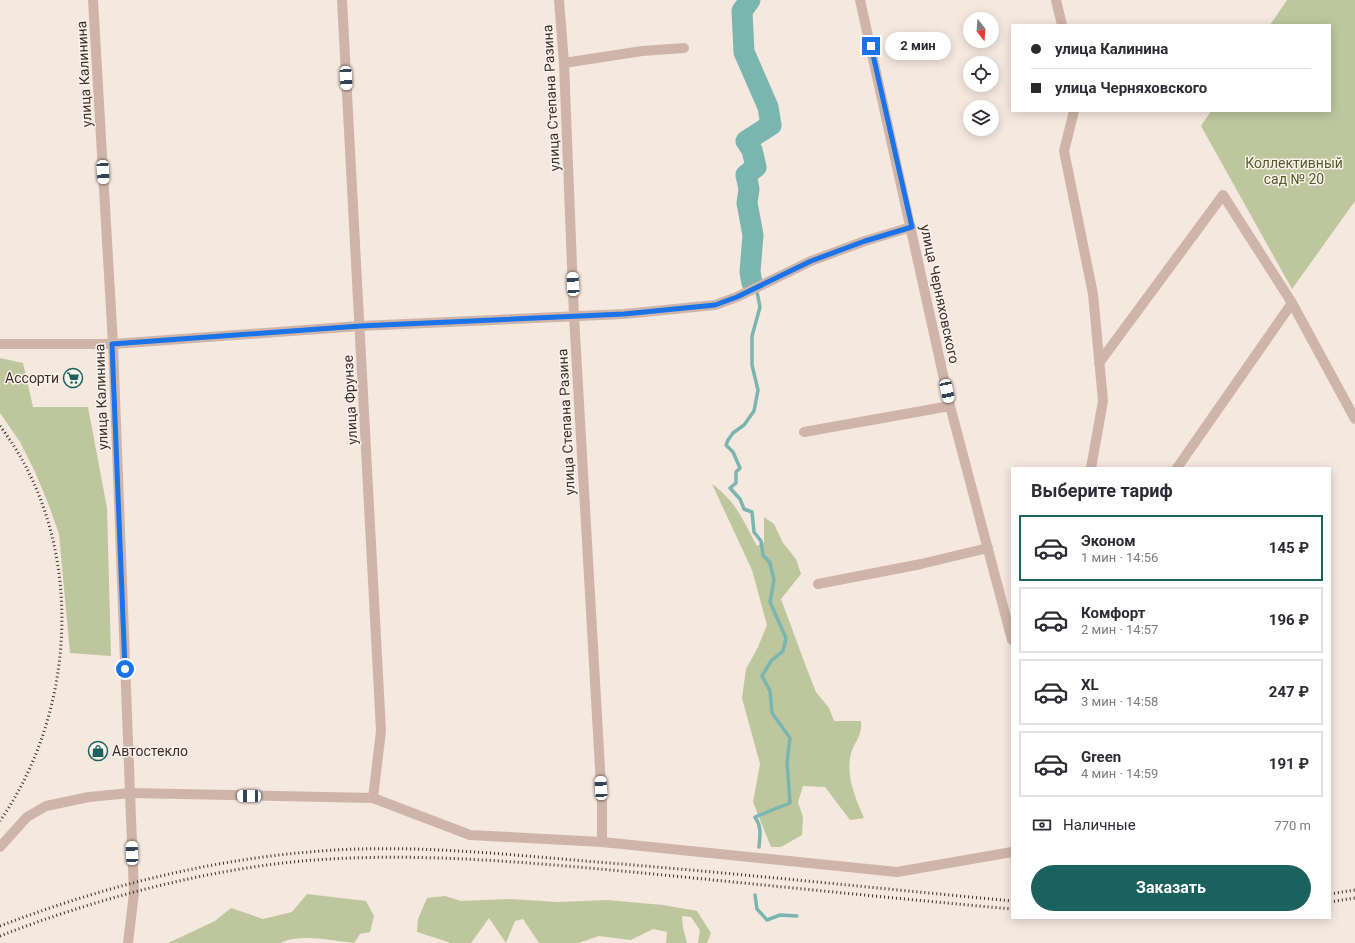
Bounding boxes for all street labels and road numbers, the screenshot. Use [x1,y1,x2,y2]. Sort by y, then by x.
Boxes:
street label: улица Калинина [73,20,95,128]
street label: улица Степана Разина [539,24,563,172]
street label: улица Черняховского [917,223,963,365]
street label: улица Калинина [91,343,111,451]
street label: улица Степана Разина [554,348,578,496]
street label: улица Фрунзе [340,355,360,445]

